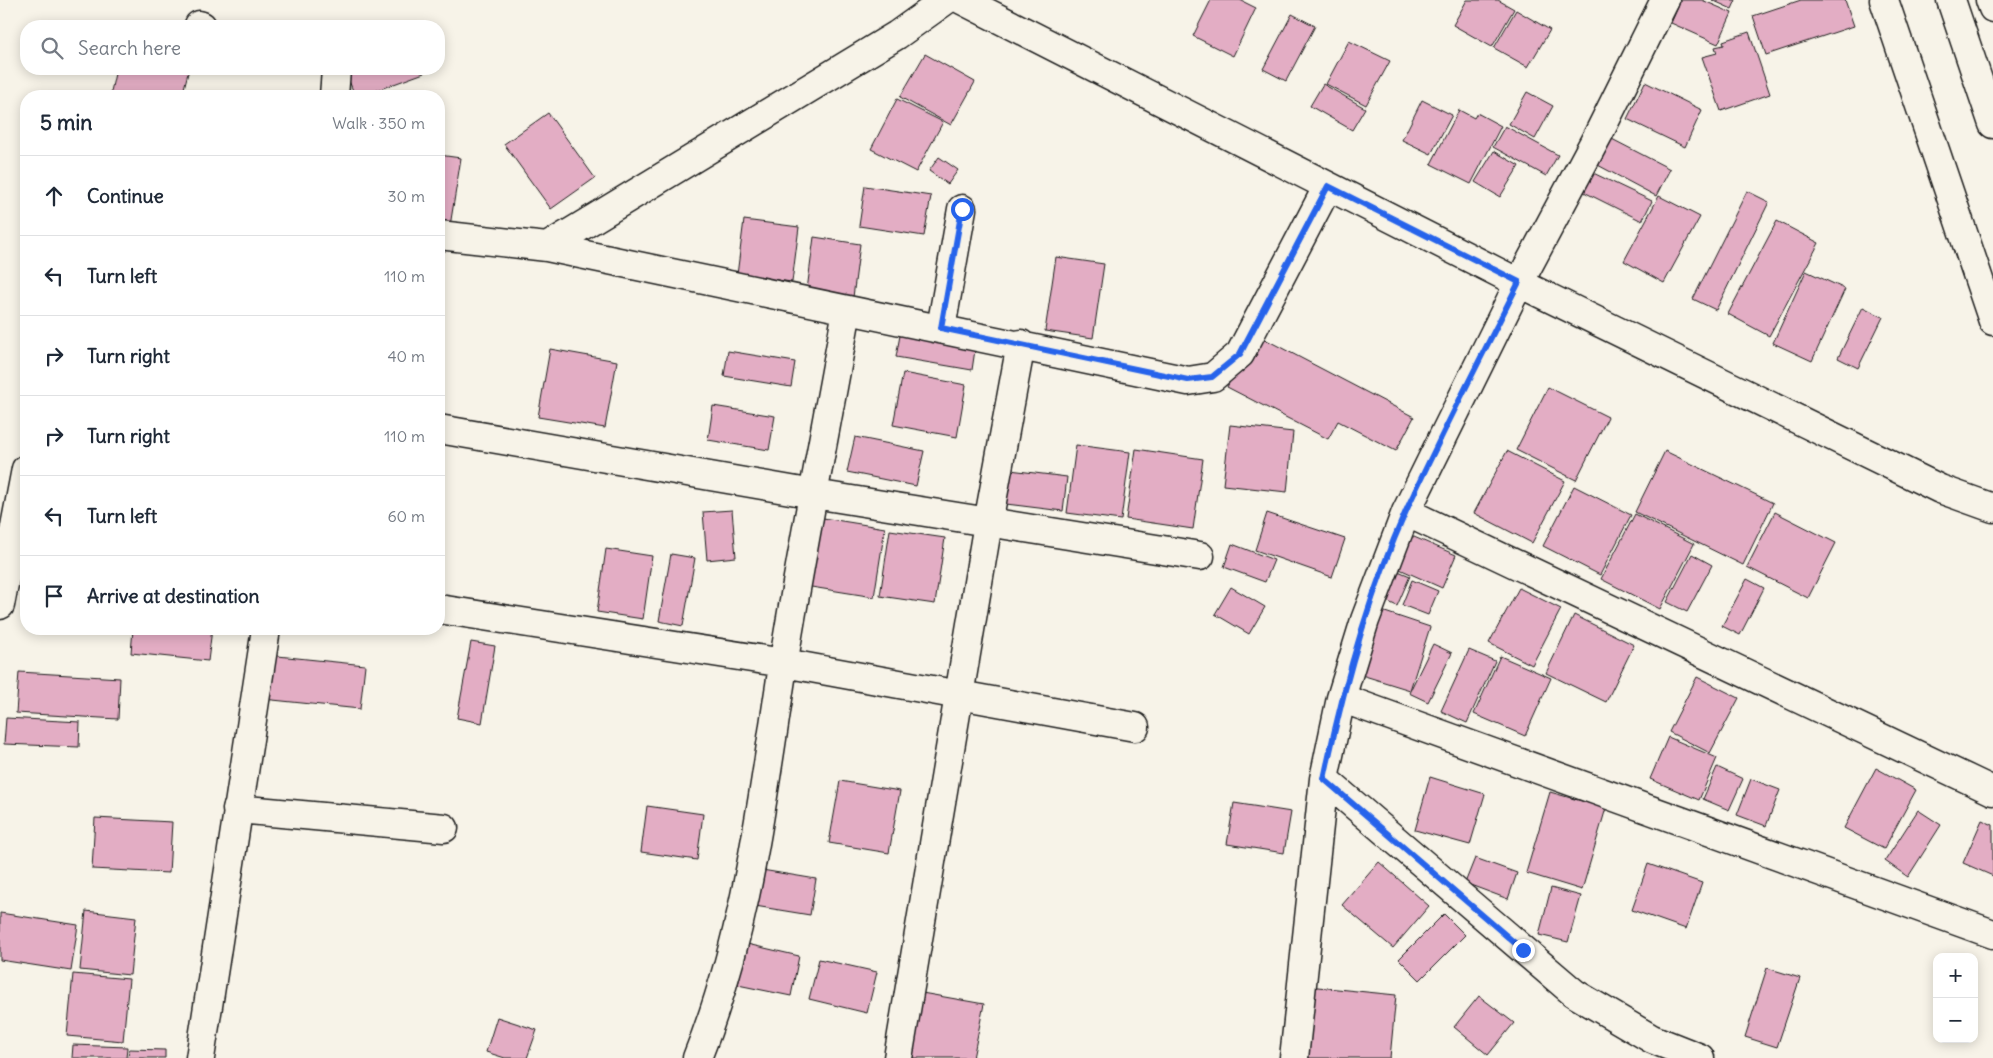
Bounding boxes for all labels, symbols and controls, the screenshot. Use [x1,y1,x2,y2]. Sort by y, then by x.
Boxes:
search box [20,20,445,75]
icon: search [38,34,66,62]
text: Search here [78,36,181,60]
text: 5 min [40,109,92,136]
text: Walk · 350 m [332,113,425,133]
icon: ahead [40,182,68,210]
text: Continue [87,184,164,208]
text: 30 m [388,186,425,206]
route start [951,198,974,221]
icon: left [40,262,68,290]
text: Turn left [87,264,157,288]
text: 110 m [384,266,425,286]
icon: right [40,342,68,370]
text: Turn right [87,344,170,368]
text: 40 m [387,346,425,366]
icon: right [40,422,68,450]
text: Turn right [87,424,170,448]
text: 110 m [384,426,425,446]
icon: left [40,502,68,530]
text: Turn left [87,504,157,528]
text: 60 m [387,506,425,526]
icon: arrive [40,582,68,610]
text: Arrive at destination [87,584,260,608]
route end [1512,939,1535,962]
map controls [1933,953,1978,1043]
button: + [1933,953,1978,998]
button: − [1933,998,1978,1043]

